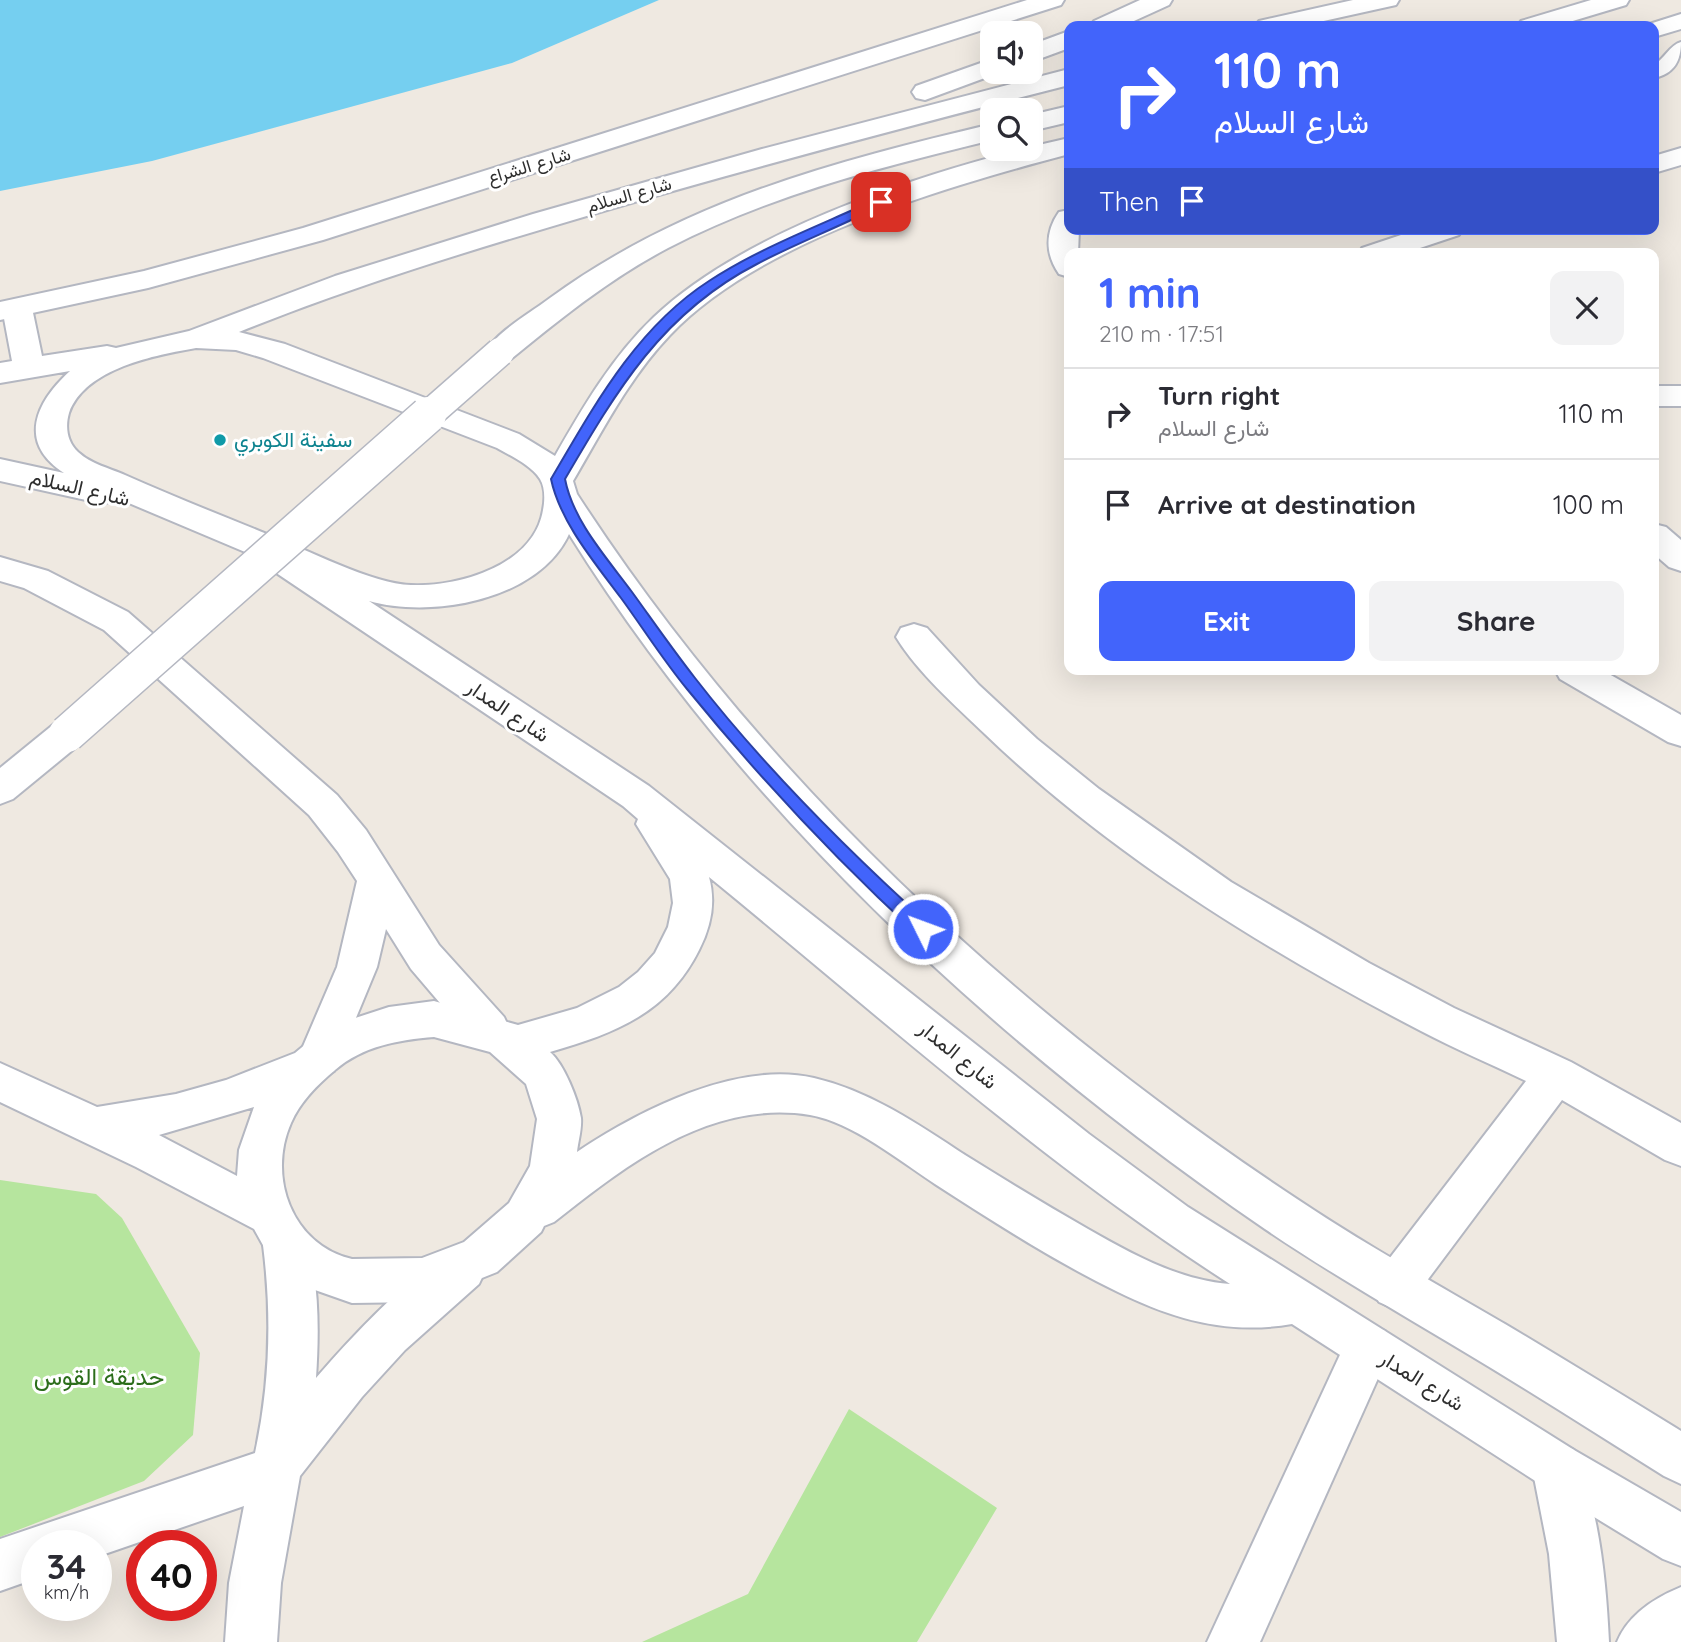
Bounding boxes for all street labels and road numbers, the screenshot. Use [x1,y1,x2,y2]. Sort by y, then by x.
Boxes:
street label: شارع الشراع [484,142,574,190]
street label: شارع السلام [584,171,674,219]
street label: شارع السلام [27,463,133,513]
street label: شارع المدار [460,673,555,749]
street label: شارع المدار [912,1014,1003,1096]
street label: شارع المدار [1374,1344,1469,1418]

